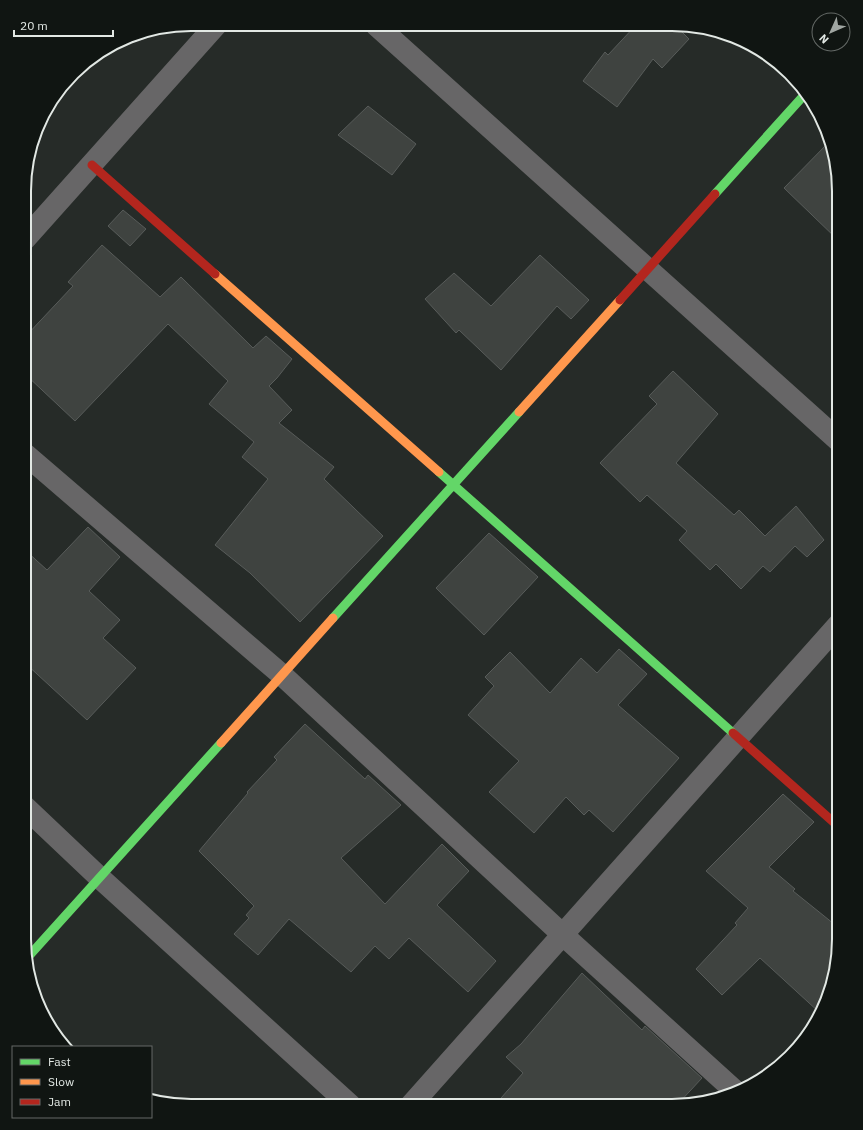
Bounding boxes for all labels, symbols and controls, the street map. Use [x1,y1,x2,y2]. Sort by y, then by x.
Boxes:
scale bar [14,12,113,38]
north arrow [811,12,851,52]
text: 20 m [20,18,48,33]
text: N [816,31,832,47]
legend [12,1046,152,1118]
text: Fast [48,1054,71,1069]
text: Slow [48,1074,74,1089]
text: Jam [48,1094,71,1109]

